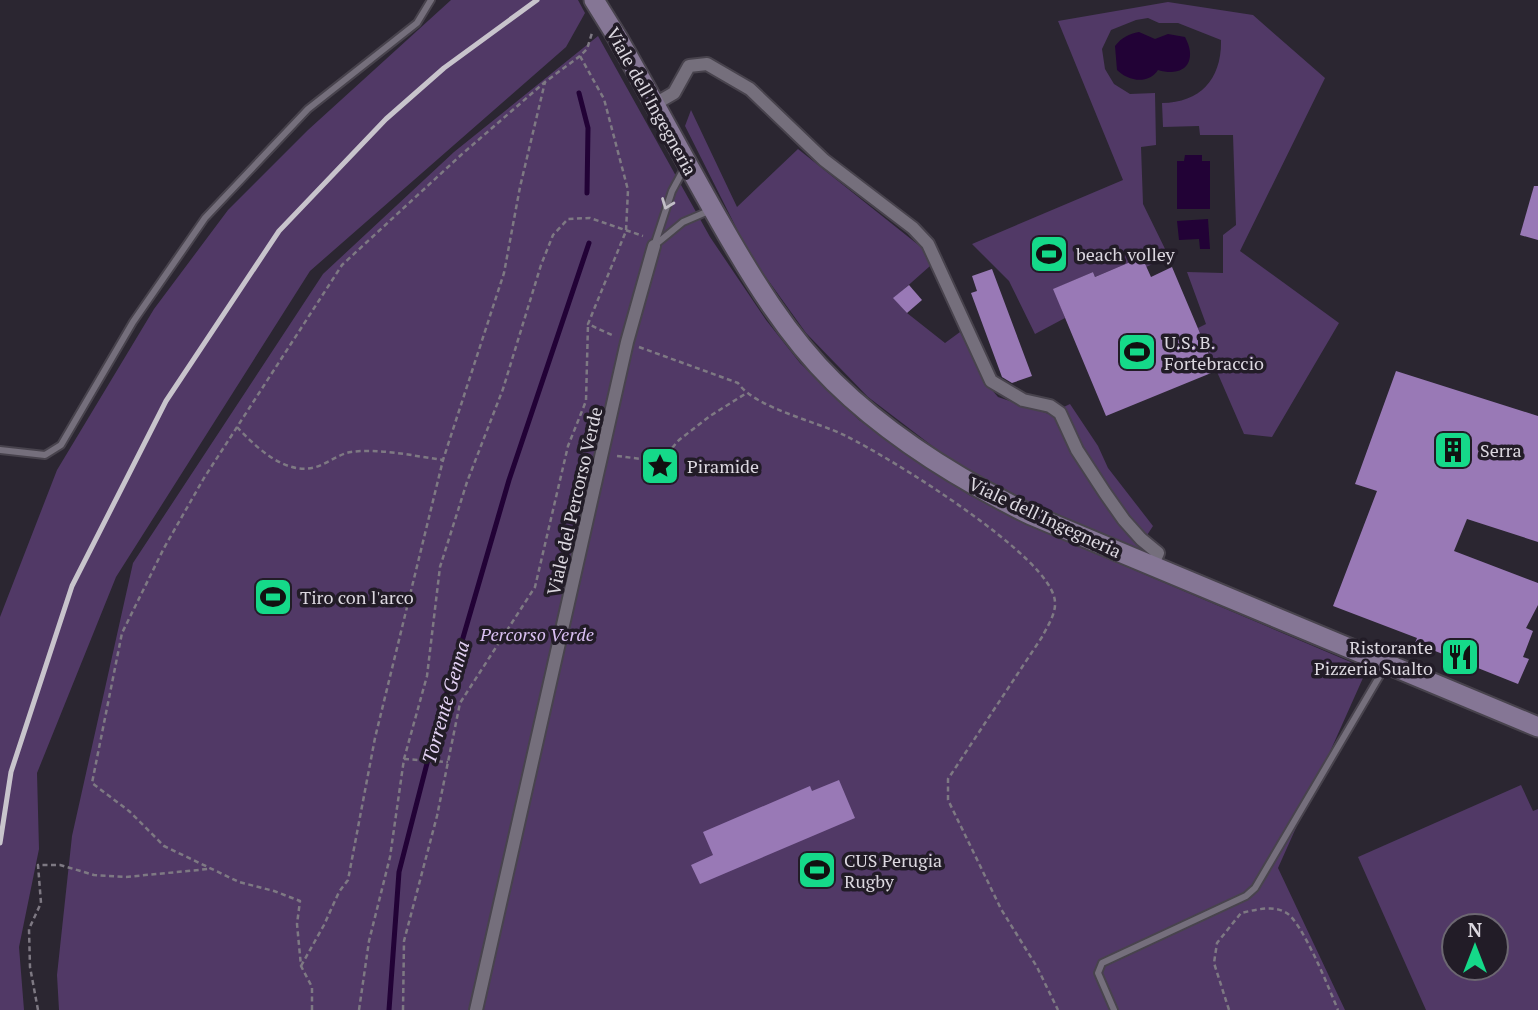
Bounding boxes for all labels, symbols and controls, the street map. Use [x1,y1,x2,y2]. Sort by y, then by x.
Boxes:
street label: Viale dell'Ingegneria [601,23,703,179]
one-way arrow [661,197,675,209]
sports icon: beach volley [1028,233,1070,275]
place label: beach volley [1076,242,1176,266]
place label: U.S. B. Fortebraccio [1164,330,1264,375]
sports icon: U.S. B. Fortebraccio [1116,331,1158,373]
street label: Viale del Percorso Verde [541,404,607,598]
building icon: Serra [1432,429,1474,471]
place label: Serra [1480,438,1522,462]
place icon: Piramide [639,445,681,487]
place label: Piramide [687,454,759,478]
street label: Viale dell'Ingegneria [965,471,1125,563]
sports icon: Tiro con l'arco [252,576,294,618]
place label: Tiro con l'arco [300,585,414,609]
park label: Percorso Verde [479,622,594,646]
place label: Ristorante Pizzeria Sualto [1314,635,1433,680]
restaurant icon: Ristorante Pizzeria Sualto [1439,636,1481,678]
water label: Torrente Genna [416,638,474,766]
place label: CUS Perugia Rugby [844,848,942,893]
sports icon: CUS Perugia Rugby [796,849,838,891]
north arrow [1440,912,1510,982]
text: N [1468,917,1483,942]

